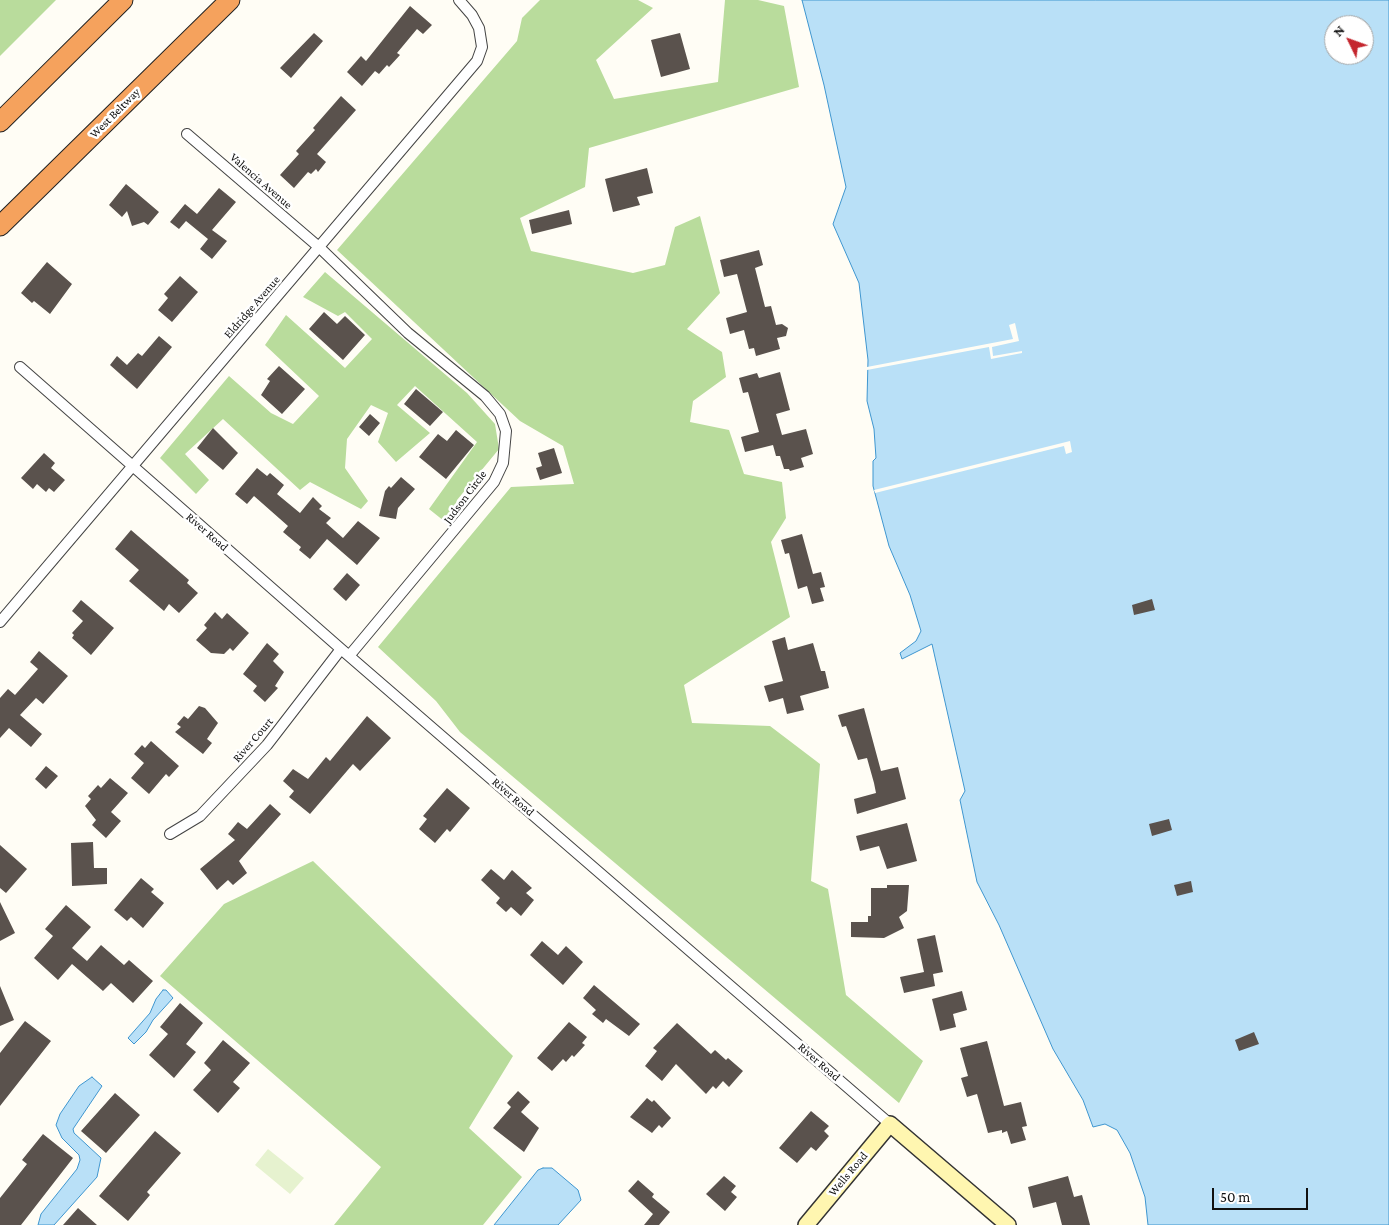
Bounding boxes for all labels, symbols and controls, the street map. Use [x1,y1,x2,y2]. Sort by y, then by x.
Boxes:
north arrow [1324,15,1374,65]
text: N [1329,22,1348,40]
street label: West Beltway [87,85,143,141]
street label: Valencia Avenue [227,150,295,212]
street label: Eldridge Avenue [221,273,283,341]
street label: Judson Circle [440,467,490,527]
street label: River Road [183,510,231,554]
street label: River Court [230,715,276,765]
street label: River Road [489,775,537,819]
street label: River Road [795,1040,843,1084]
street label: Wells Road [825,1149,871,1199]
scale bar [1214,1178,1310,1210]
text: 50 m [1220,1189,1250,1205]

